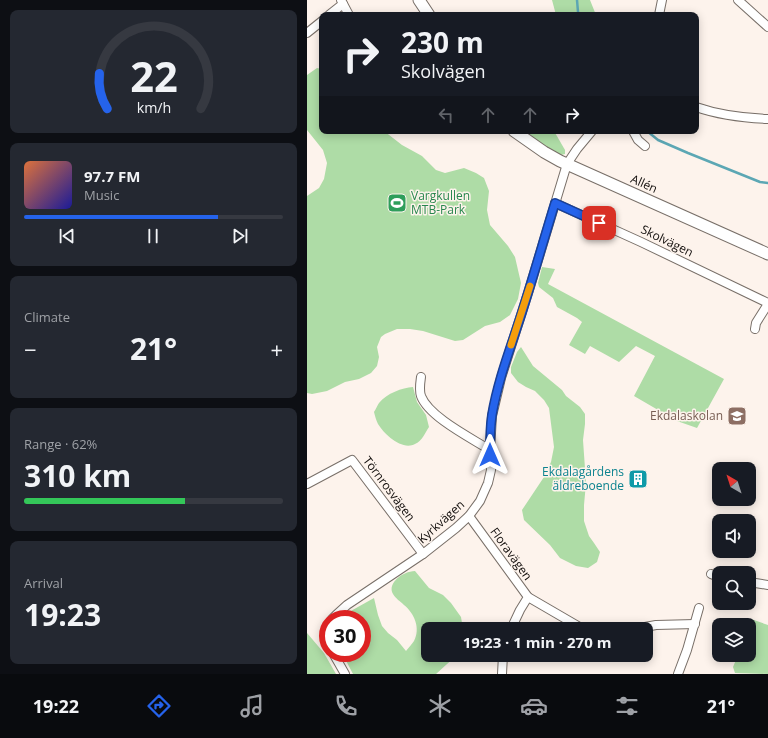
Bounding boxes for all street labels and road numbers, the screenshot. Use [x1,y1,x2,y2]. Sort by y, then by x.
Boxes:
street label: Allén [628,170,660,197]
street label: Skolvägen [638,221,696,261]
street label: Törnrosvägen [359,453,419,525]
street label: Kyrkvägen [413,496,468,547]
street label: Floravägen [487,524,536,583]

